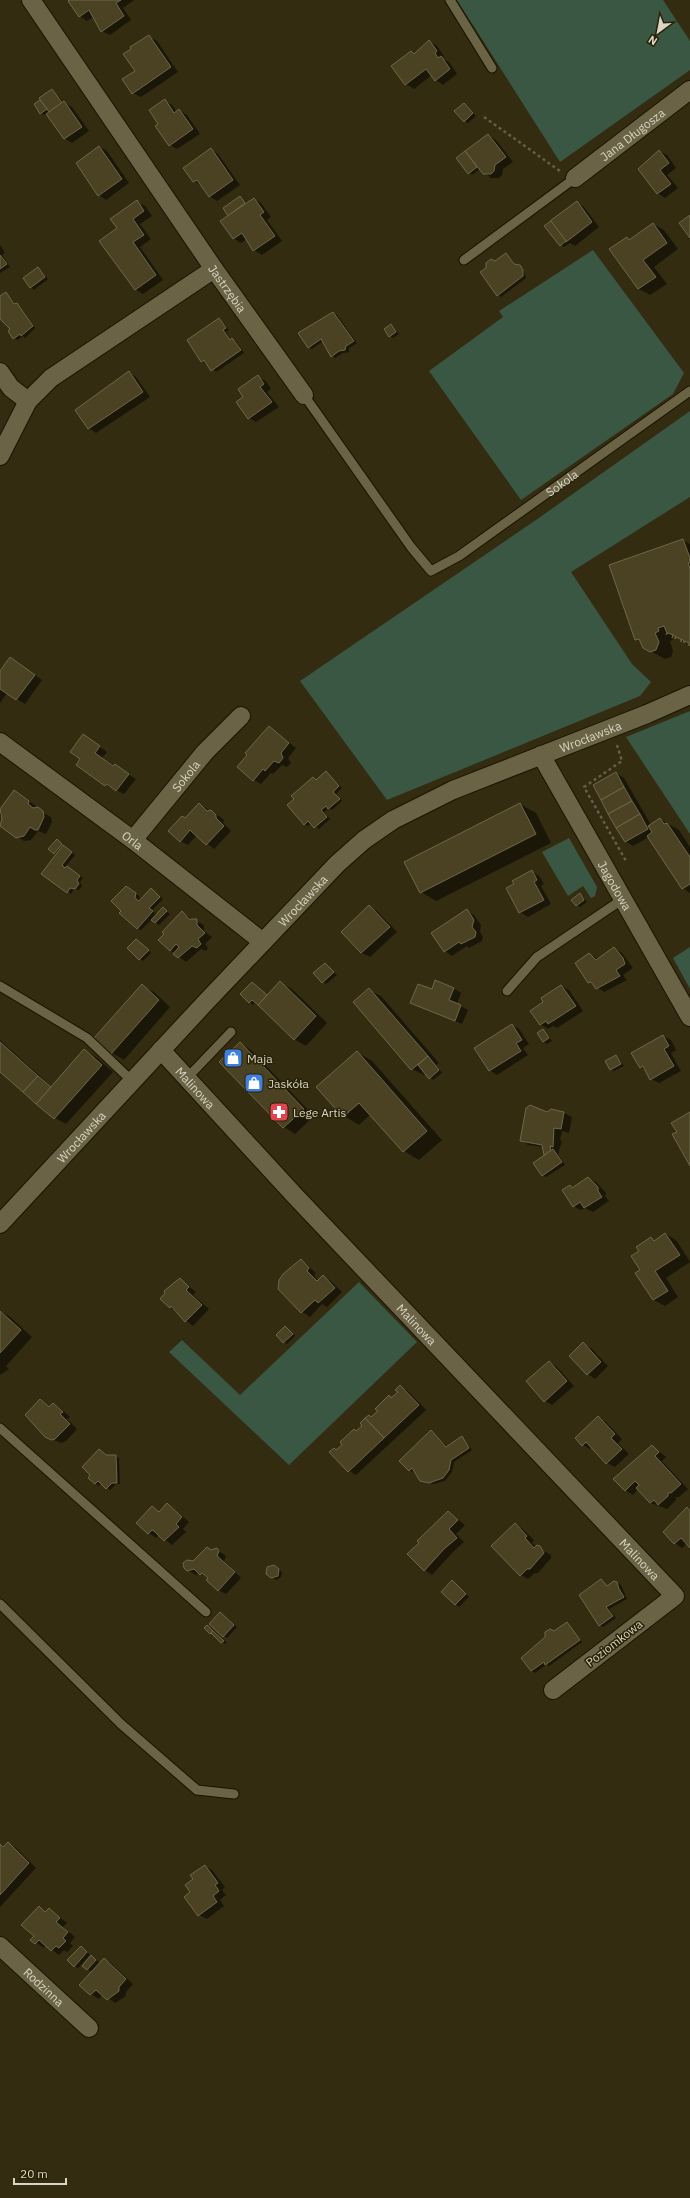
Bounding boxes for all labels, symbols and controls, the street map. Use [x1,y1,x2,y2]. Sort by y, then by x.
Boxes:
north arrow [638,12,678,52]
text: N [646,32,660,49]
street label: Jana Długosza [597,104,668,164]
street label: Jastrzębia [206,261,250,316]
street label: Sokola [543,466,581,499]
street label: Wrocławska [557,717,624,755]
street label: Sokola [168,757,203,795]
street label: Orla [119,827,147,853]
street label: Jagodowa [595,858,635,913]
street label: Wrocławska [275,871,331,929]
shop icon: Maja [222,1047,244,1069]
place label: Maja [247,1051,273,1066]
street label: Malinowa [173,1064,219,1112]
shop icon: Jaskóła [243,1072,265,1094]
place label: Jaskóła [268,1076,310,1091]
pharmacy icon: Lege Artis [268,1101,290,1123]
place label: Lege Artis [293,1105,347,1120]
street label: Wrocławska [53,1107,109,1166]
street label: Malinowa [394,1300,440,1348]
street label: Malinowa [617,1535,664,1583]
street label: Poziomkowa [583,1616,646,1670]
street label: Rodzinna [21,1964,68,2009]
scale bar [14,2160,66,2186]
text: 20 m [20,2166,48,2181]

